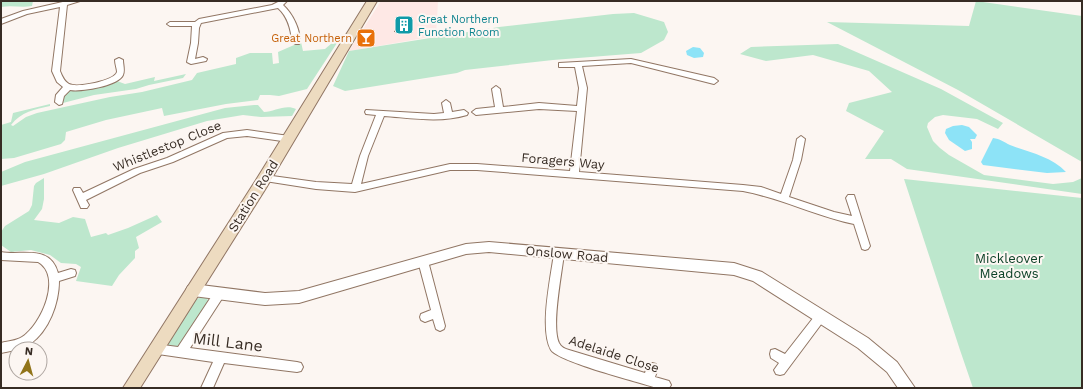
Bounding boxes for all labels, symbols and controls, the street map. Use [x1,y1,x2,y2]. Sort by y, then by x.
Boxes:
place label: Great Northern Function Room [418,13,500,39]
building icon: Great Northern Function Room [393,14,415,36]
bar icon: Great Northern [355,27,377,49]
place label: Great Northern [271,32,352,45]
street label: Whistlestop Close [111,117,223,175]
street label: Foragers Way [521,150,606,172]
street label: Station Road [225,157,281,235]
street label: Onslow Road [525,243,609,265]
park label: Mickleover Meadows [975,251,1043,281]
street label: Mill Lane [192,328,264,356]
street label: Adelaide Close [567,332,661,376]
north arrow [8,341,48,381]
text: N [24,345,34,358]

